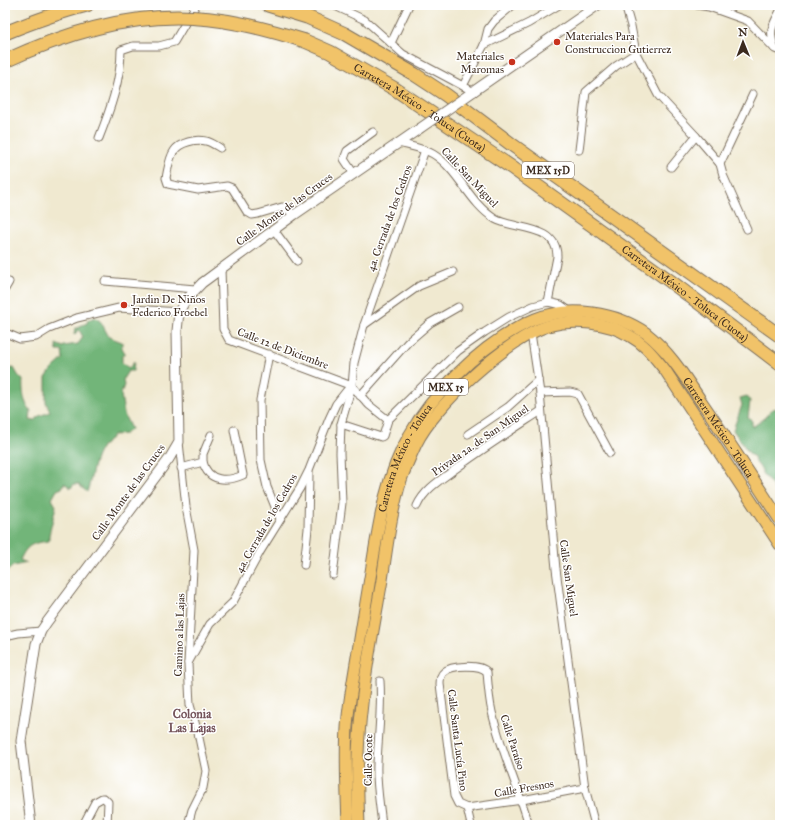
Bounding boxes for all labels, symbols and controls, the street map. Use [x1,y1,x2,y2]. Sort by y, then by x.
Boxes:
north arrow [723,22,763,62]
text: N [738,26,748,39]
place label: Materiales Para Construccion Gutierrez [565,30,671,56]
marker: Materiales Para Construccion Gutierrez [552,37,562,47]
place label: Materiales Maromas [456,50,504,76]
marker: Materiales Maromas [507,57,517,67]
street label: Carretera México - Toluca (Cuota) [351,61,488,155]
street label: Calle San Miguel [439,145,501,210]
road number: MEX 15D [522,162,574,178]
street label: 4a. Cerrada de los Cedros [364,163,415,273]
street label: Calle Monte de las Cruces [234,170,335,249]
street label: Carretera México - Toluca (Cuota) [619,243,751,345]
place label: Jardin De Niños Federico Froebel [131,293,207,319]
marker: Jardin De Niños Federico Froebel [119,300,129,310]
street label: Calle 12 de Diciembre [235,325,331,372]
street label: Carretera México - Toluca [680,375,757,480]
road number: MEX 15 [424,379,468,395]
street label: Carretera México - Toluca [376,401,435,513]
street label: Privada 2a. de San Miguel [429,402,531,479]
street label: Calle Monte de las Cruces [89,442,168,543]
street label: 4a. Cerrada de los Cedros [233,472,300,575]
street label: Calle San Miguel [557,539,580,617]
street label: Camino a las Lajas [172,593,187,677]
street label: Calle Santa Lucía Pino [445,688,470,792]
district label: Colonia Las Lajas [168,707,216,736]
street label: Calle Paraíso [498,713,528,772]
street label: Calle Ocote [362,733,375,786]
street label: Calle Fresnos [493,777,555,800]

